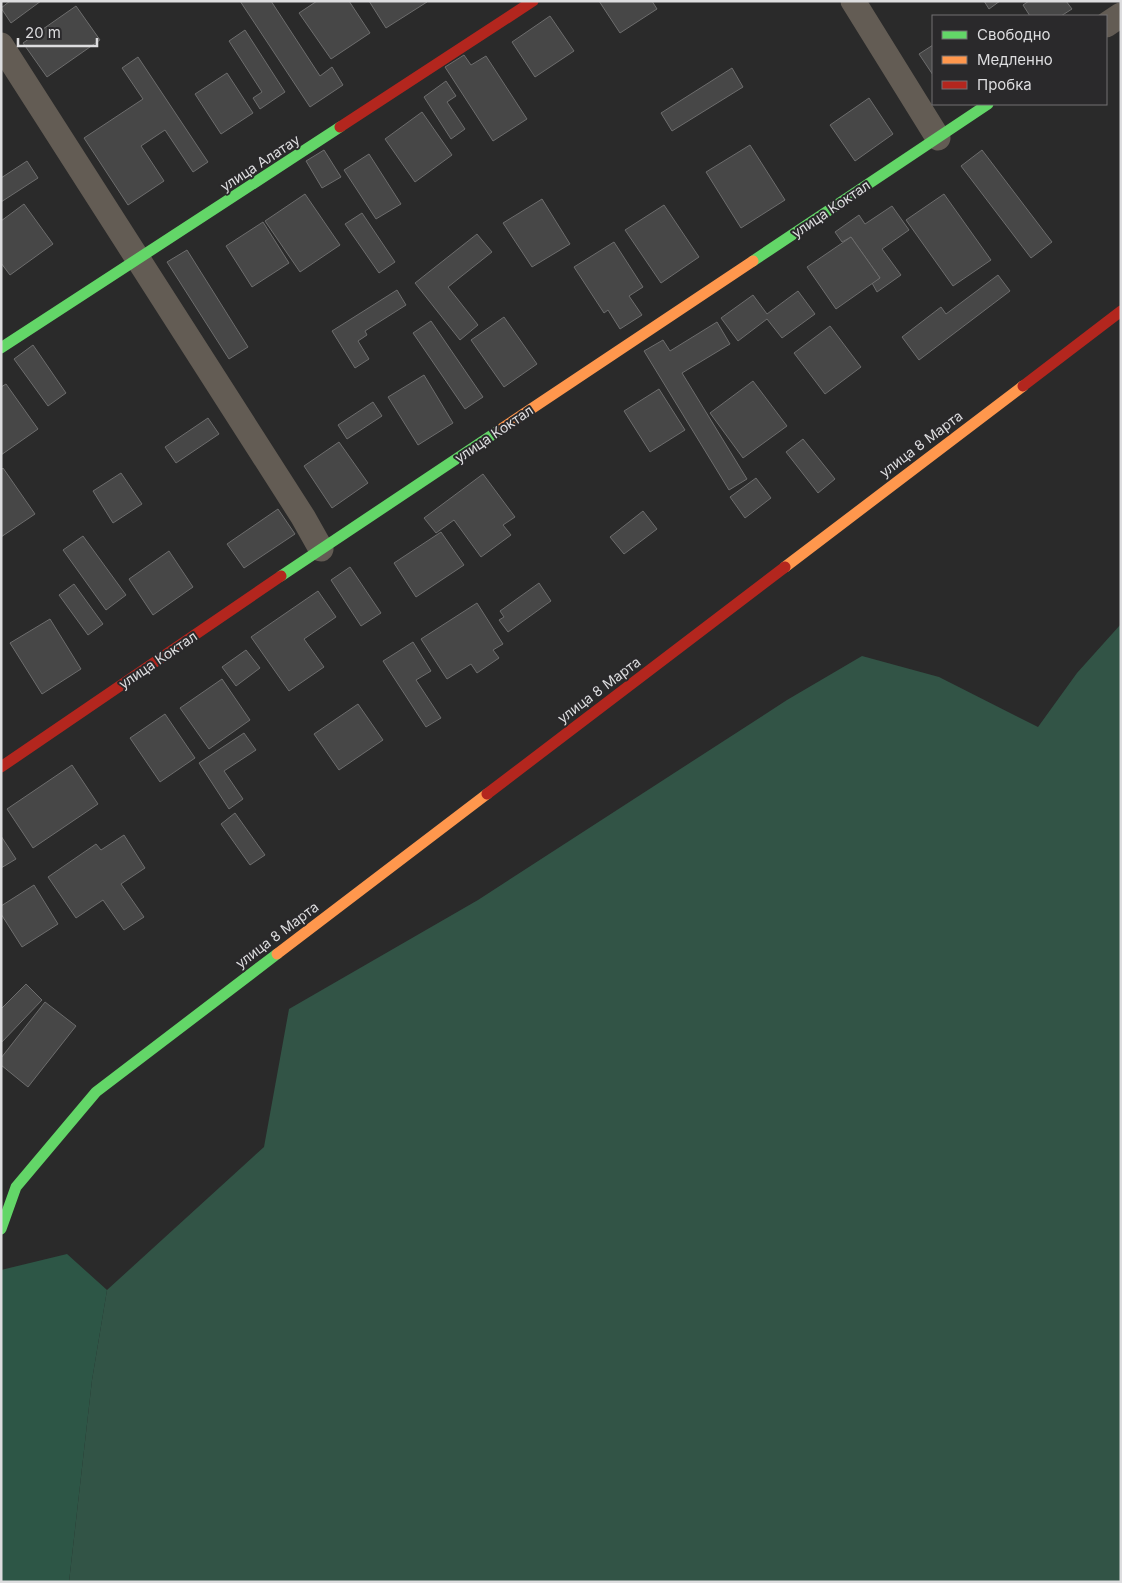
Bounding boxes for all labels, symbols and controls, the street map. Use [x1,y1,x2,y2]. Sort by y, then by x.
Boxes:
scale bar [18,15,96,47]
legend [932,15,1107,105]
text: 20 m [25,23,61,42]
text: Свободно [977,25,1051,44]
text: Медленно [977,50,1053,69]
text: Пробка [977,75,1032,94]
street label: улица Алатау [217,131,303,195]
street label: улица Коктал [788,176,873,241]
street label: улица Коктал [451,401,536,466]
street label: улица 8 Марта [876,407,966,480]
street label: улица Коктал [115,627,200,692]
street label: улица 8 Марта [554,653,644,726]
street label: улица 8 Марта [232,898,322,971]

